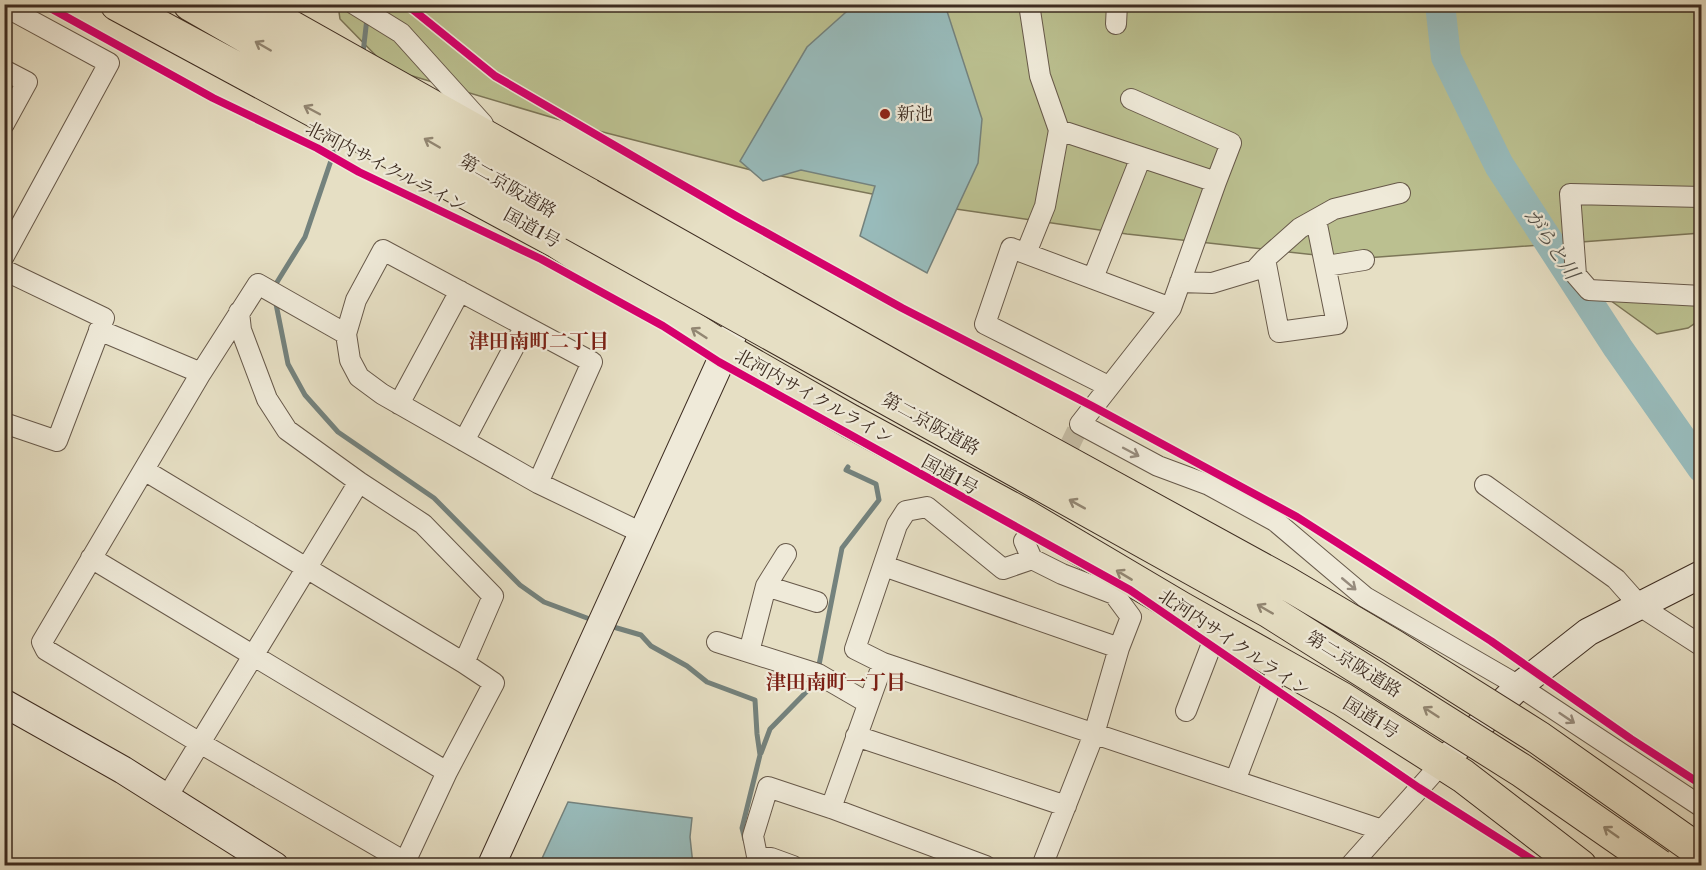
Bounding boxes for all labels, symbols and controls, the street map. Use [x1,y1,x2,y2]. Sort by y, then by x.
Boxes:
one-way arrow [254,40,272,51]
place label: 新池 [897,103,933,125]
one-way arrow [304,104,321,116]
marker: 新池 [878,107,892,121]
street label: 北河内サイクルライン [302,117,470,217]
one-way arrow [424,136,441,148]
street label: 第二京阪道路 [456,149,560,223]
street label: 国道1号 [500,203,564,253]
water label: がらと川 [1520,204,1585,286]
one-way arrow [691,326,708,338]
district label: 津田南町二丁目 [469,329,609,353]
street label: 北河内サイクルライン [731,344,897,450]
street label: 第二京阪道路 [878,388,984,460]
one-way arrow [1122,446,1139,458]
street label: 国道1号 [918,450,982,500]
one-way arrow [1069,498,1086,510]
one-way arrow [1116,568,1133,580]
one-way arrow [1341,577,1357,590]
street label: 北河内サイクルライン [1154,584,1314,702]
one-way arrow [1257,603,1274,615]
street label: 第二京阪道路 [1302,626,1406,702]
district label: 津田南町一丁目 [766,670,906,694]
street label: 国道1号 [1339,692,1403,744]
one-way arrow [1423,706,1440,718]
one-way arrow [1559,712,1575,724]
one-way arrow [1603,826,1619,838]

